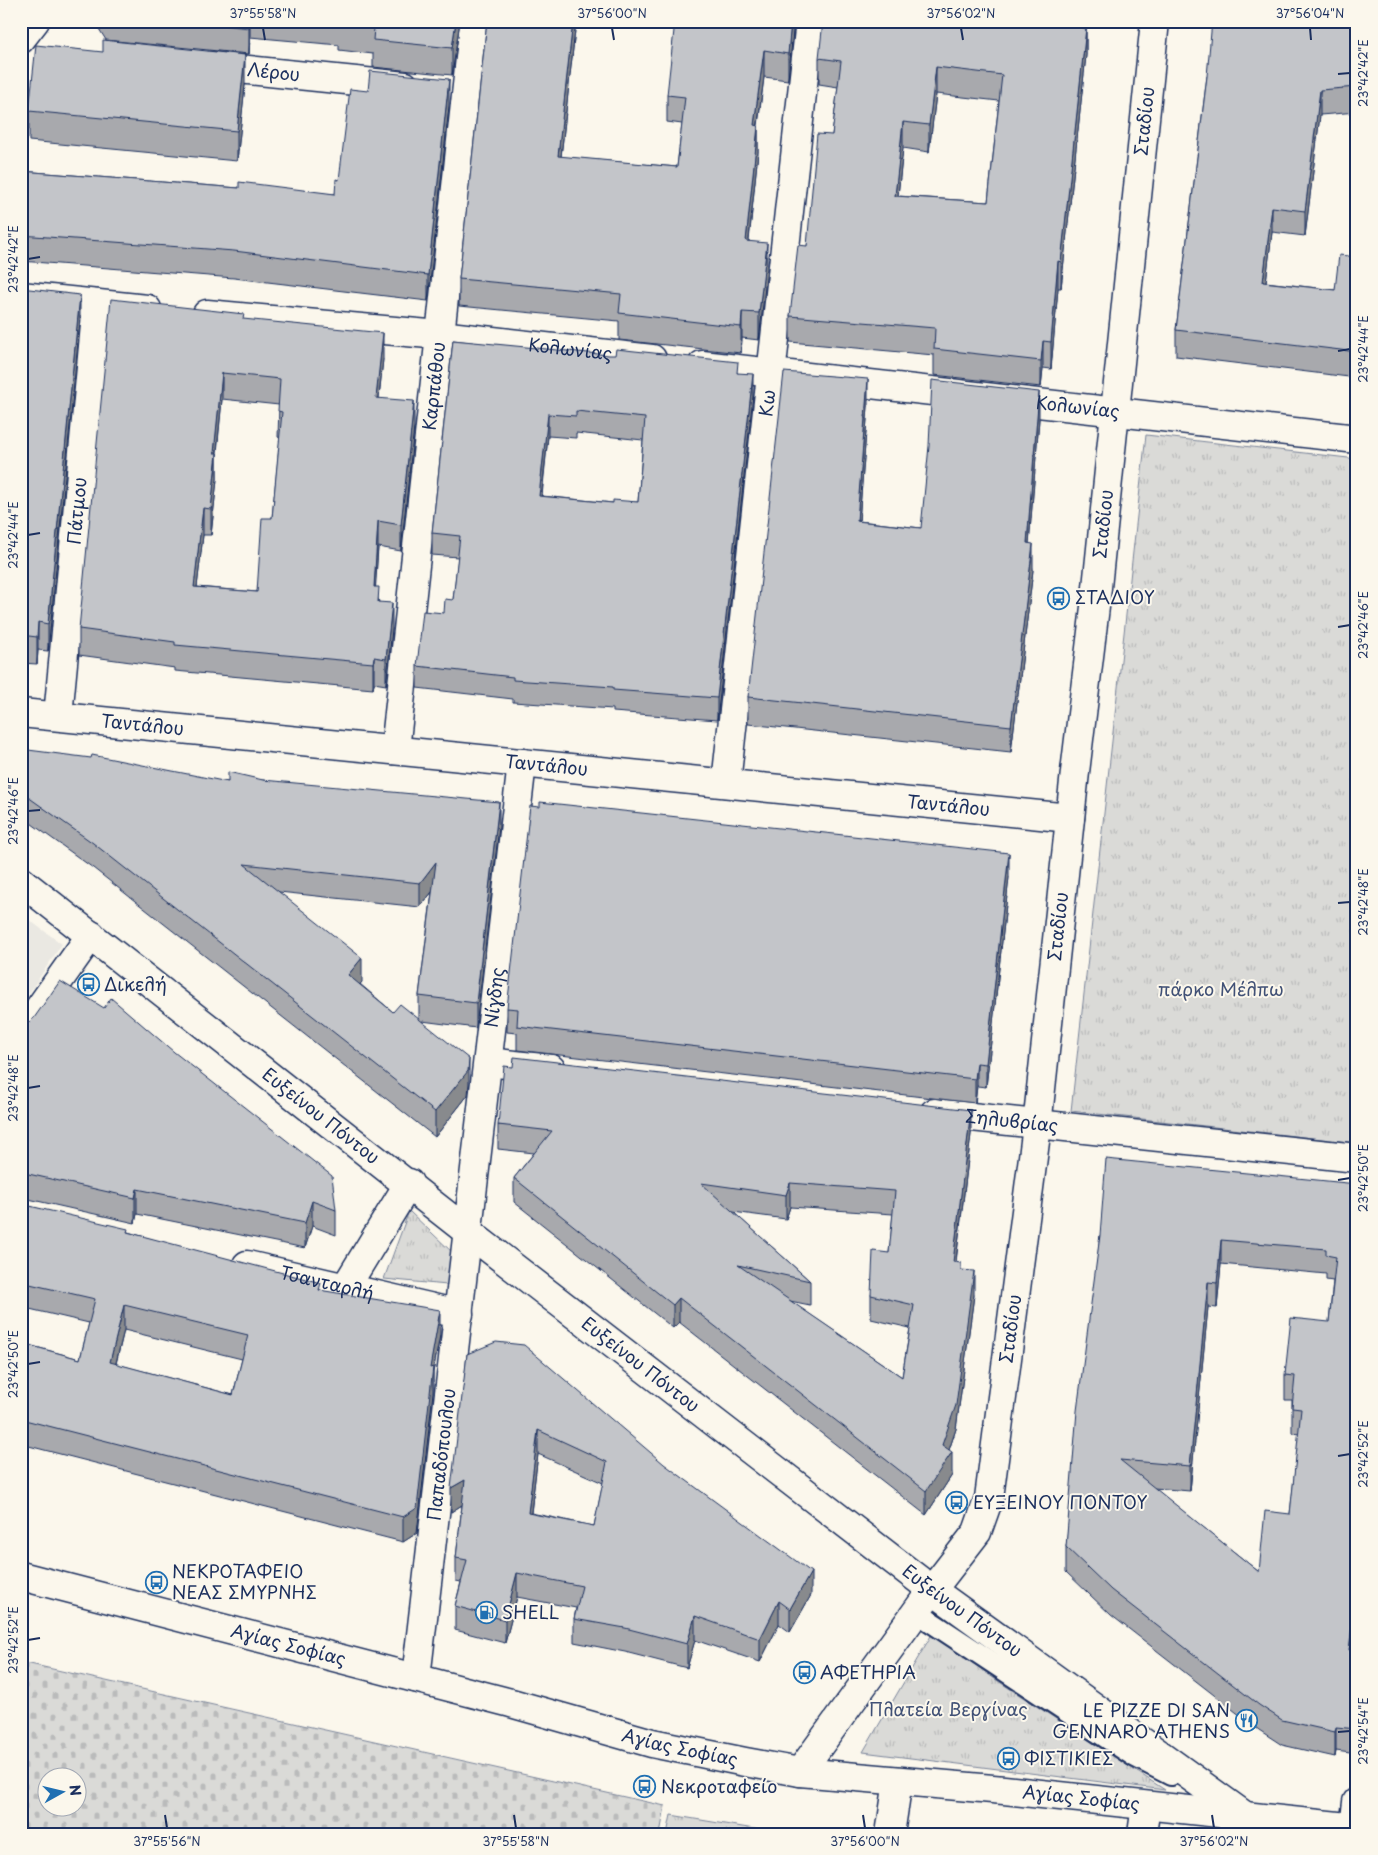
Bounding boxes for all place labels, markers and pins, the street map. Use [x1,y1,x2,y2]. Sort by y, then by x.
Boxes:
place label: ΣΤΑΔΙΟΥ [1075,583,1155,610]
bus stop icon: ΣΤΑΔΙΟΥ [1047,586,1071,610]
place label: Δικελή [104,970,167,997]
bus stop icon: Δικελή [76,973,100,997]
place label: ΕΥΞΕΙΝΟΥ ΠΟΝΤΟΥ [973,1488,1147,1515]
bus stop icon: ΕΥΞΕΙΝΟΥ ΠΟΝΤΟΥ [945,1491,969,1515]
place label: ΝΕΚΡΟΤΑΦΕΙΟ ΝΕΑΣ ΣΜΥΡΝΗΣ [172,1557,317,1605]
bus stop icon: ΝΕΚΡΟΤΑΦΕΙΟ ΝΕΑΣ ΣΜΥΡΝΗΣ [144,1570,168,1594]
place label: SHELL [502,1598,559,1625]
fuel station icon: SHELL [474,1601,498,1625]
place label: ΑΦΕΤΗΡΙΑ [820,1658,916,1685]
bus stop icon: ΑΦΕΤΗΡΙΑ [792,1661,816,1685]
place label: LE PIZZE DI SAN GENNARO ATHENS [1052,1696,1230,1744]
restaurant icon: LE PIZZE DI SAN GENNARO ATHENS [1234,1709,1258,1733]
place label: ΦΙΣΤΙΚΙΕΣ [1024,1744,1113,1771]
bus stop icon: ΦΙΣΤΙΚΙΕΣ [996,1747,1020,1771]
place label: Νεκροταφείο [661,1772,777,1799]
bus stop icon: Νεκροταφείο [633,1775,657,1799]

